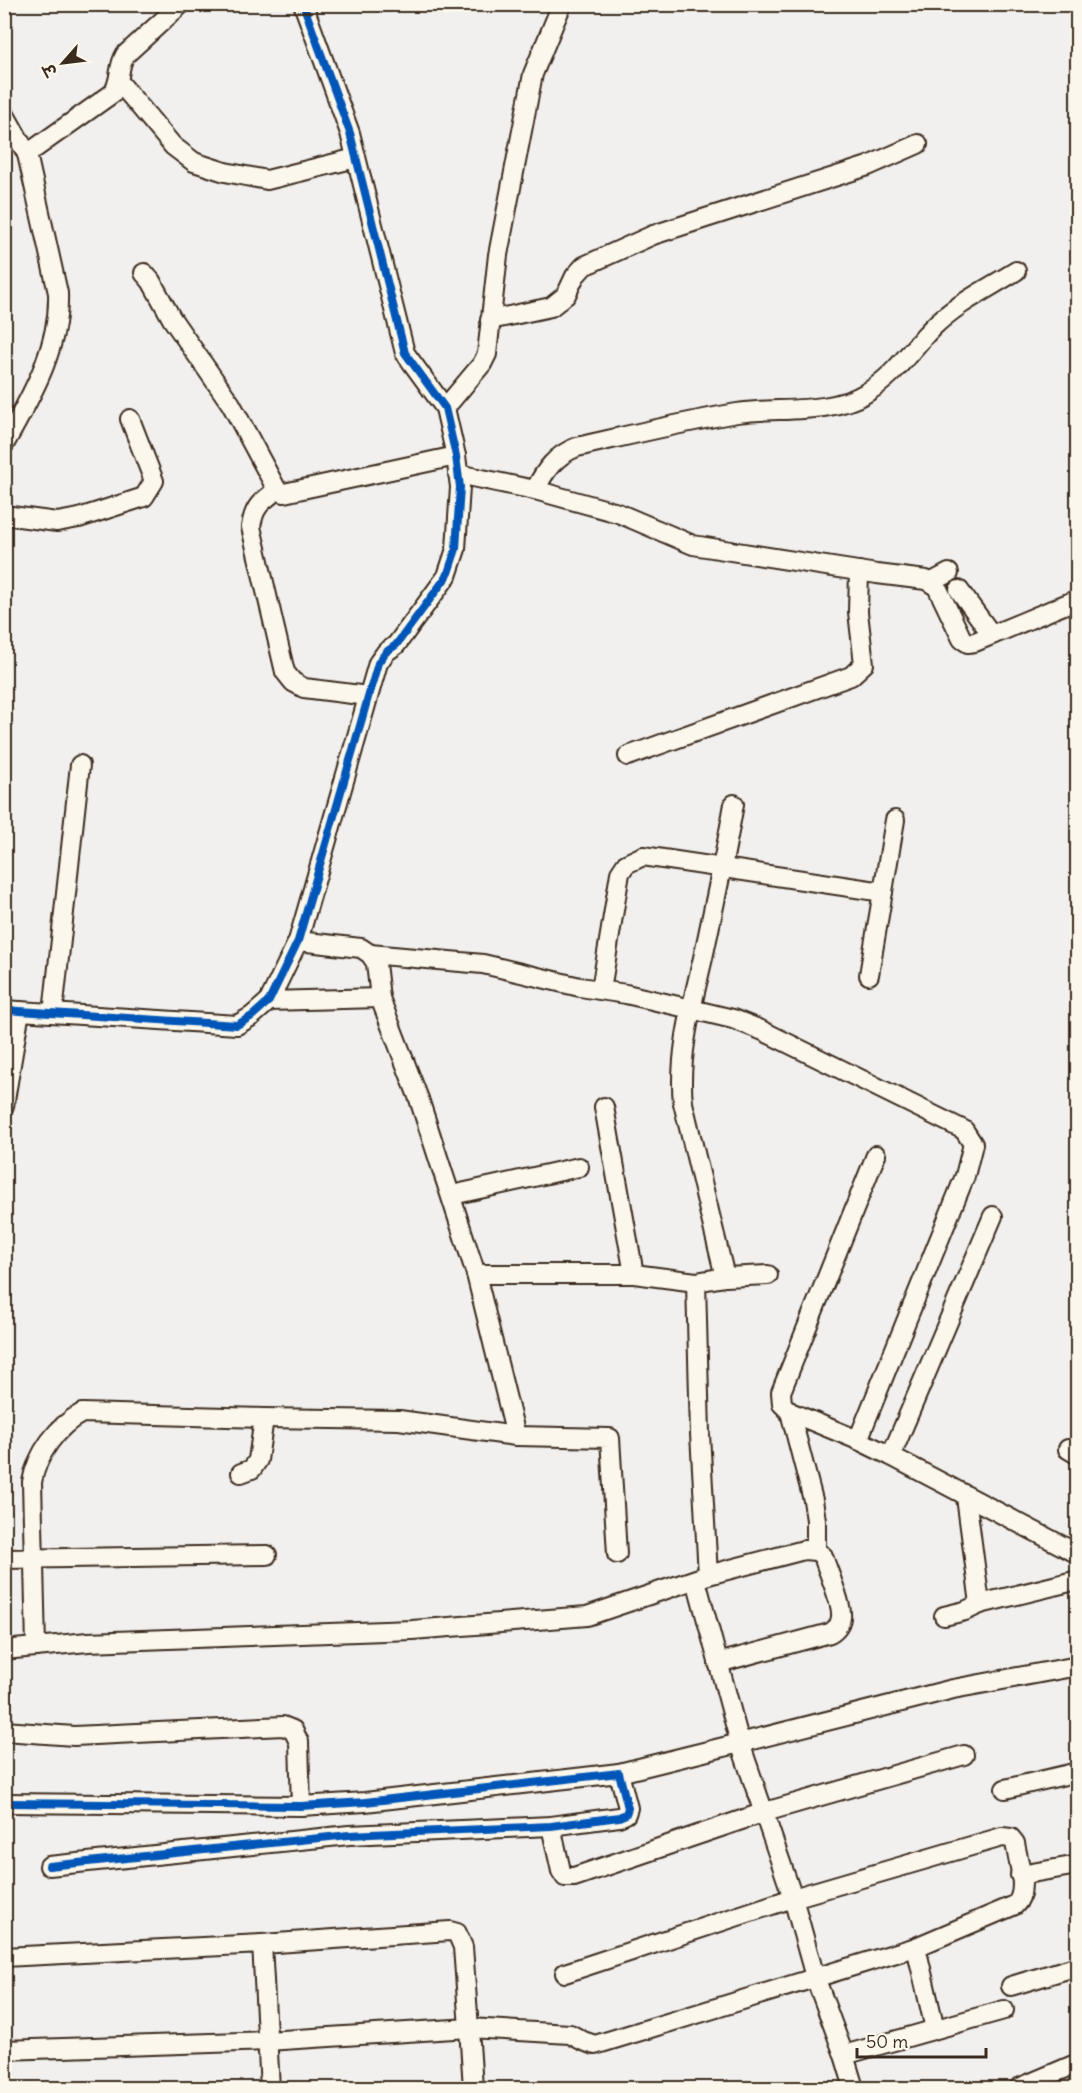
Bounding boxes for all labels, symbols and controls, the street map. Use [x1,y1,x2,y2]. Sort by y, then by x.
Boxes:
north arrow [33,33,93,93]
text: उ [38,59,62,81]
scale bar [857,2021,986,2059]
text: 50 m [866,2030,908,2053]

